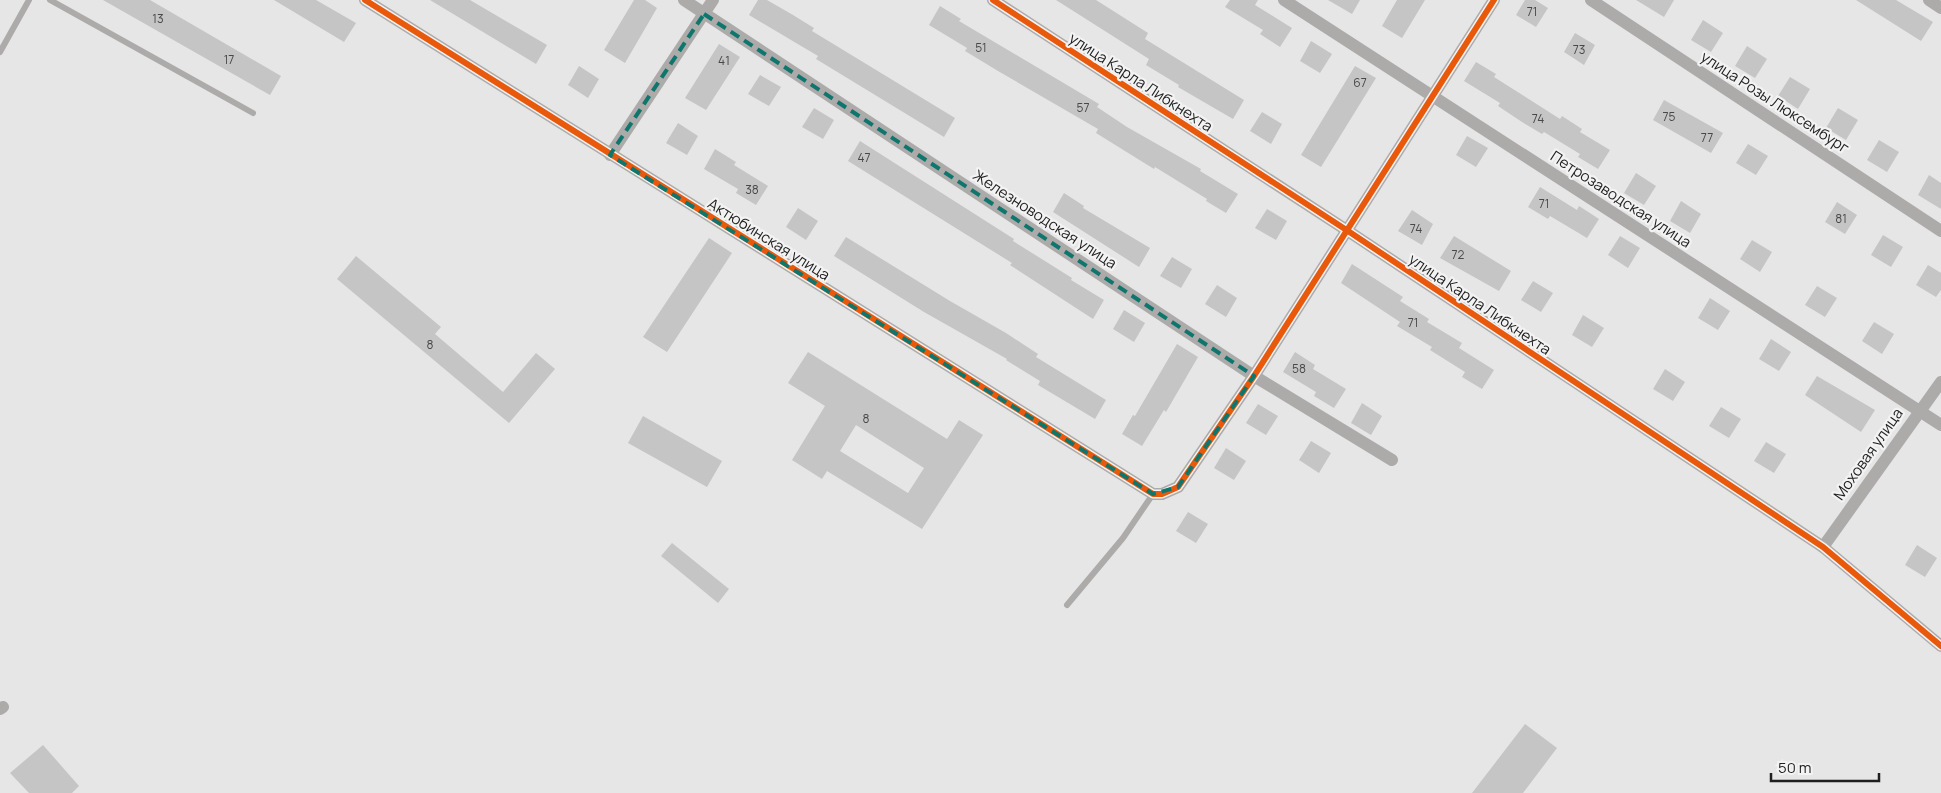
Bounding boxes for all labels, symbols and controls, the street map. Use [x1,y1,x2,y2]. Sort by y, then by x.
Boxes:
house number: 71 [1527,3,1537,20]
house number: 13 [152,10,164,27]
street label: улица Карла Либкнехта [1065,28,1217,136]
house number: 51 [975,39,987,56]
house number: 73 [1573,41,1585,58]
street label: улица Розы Люксембург [1697,46,1853,158]
house number: 17 [224,51,234,68]
house number: 41 [718,52,730,69]
house number: 67 [1353,74,1367,91]
house number: 57 [1077,99,1089,116]
house number: 75 [1663,108,1676,125]
house number: 74 [1532,110,1544,127]
house number: 77 [1701,129,1713,146]
street label: Петрозаводская улица [1547,146,1695,252]
house number: 47 [857,149,871,166]
street label: Железноводская улица [969,165,1121,273]
house number: 38 [745,181,759,198]
street label: Актюбинская улица [704,193,834,285]
house number: 71 [1539,195,1549,212]
house number: 81 [1835,210,1847,227]
house number: 74 [1410,220,1422,237]
house number: 72 [1452,246,1465,263]
street label: улица Карла Либкнехта [1405,248,1555,360]
house number: 71 [1408,314,1418,331]
house number: 8 [427,336,434,353]
house number: 58 [1292,360,1306,377]
street label: Моховая улица [1828,404,1908,504]
house number: 8 [863,410,870,427]
scale bar [1771,750,1878,782]
text: 50 m [1778,757,1812,778]

